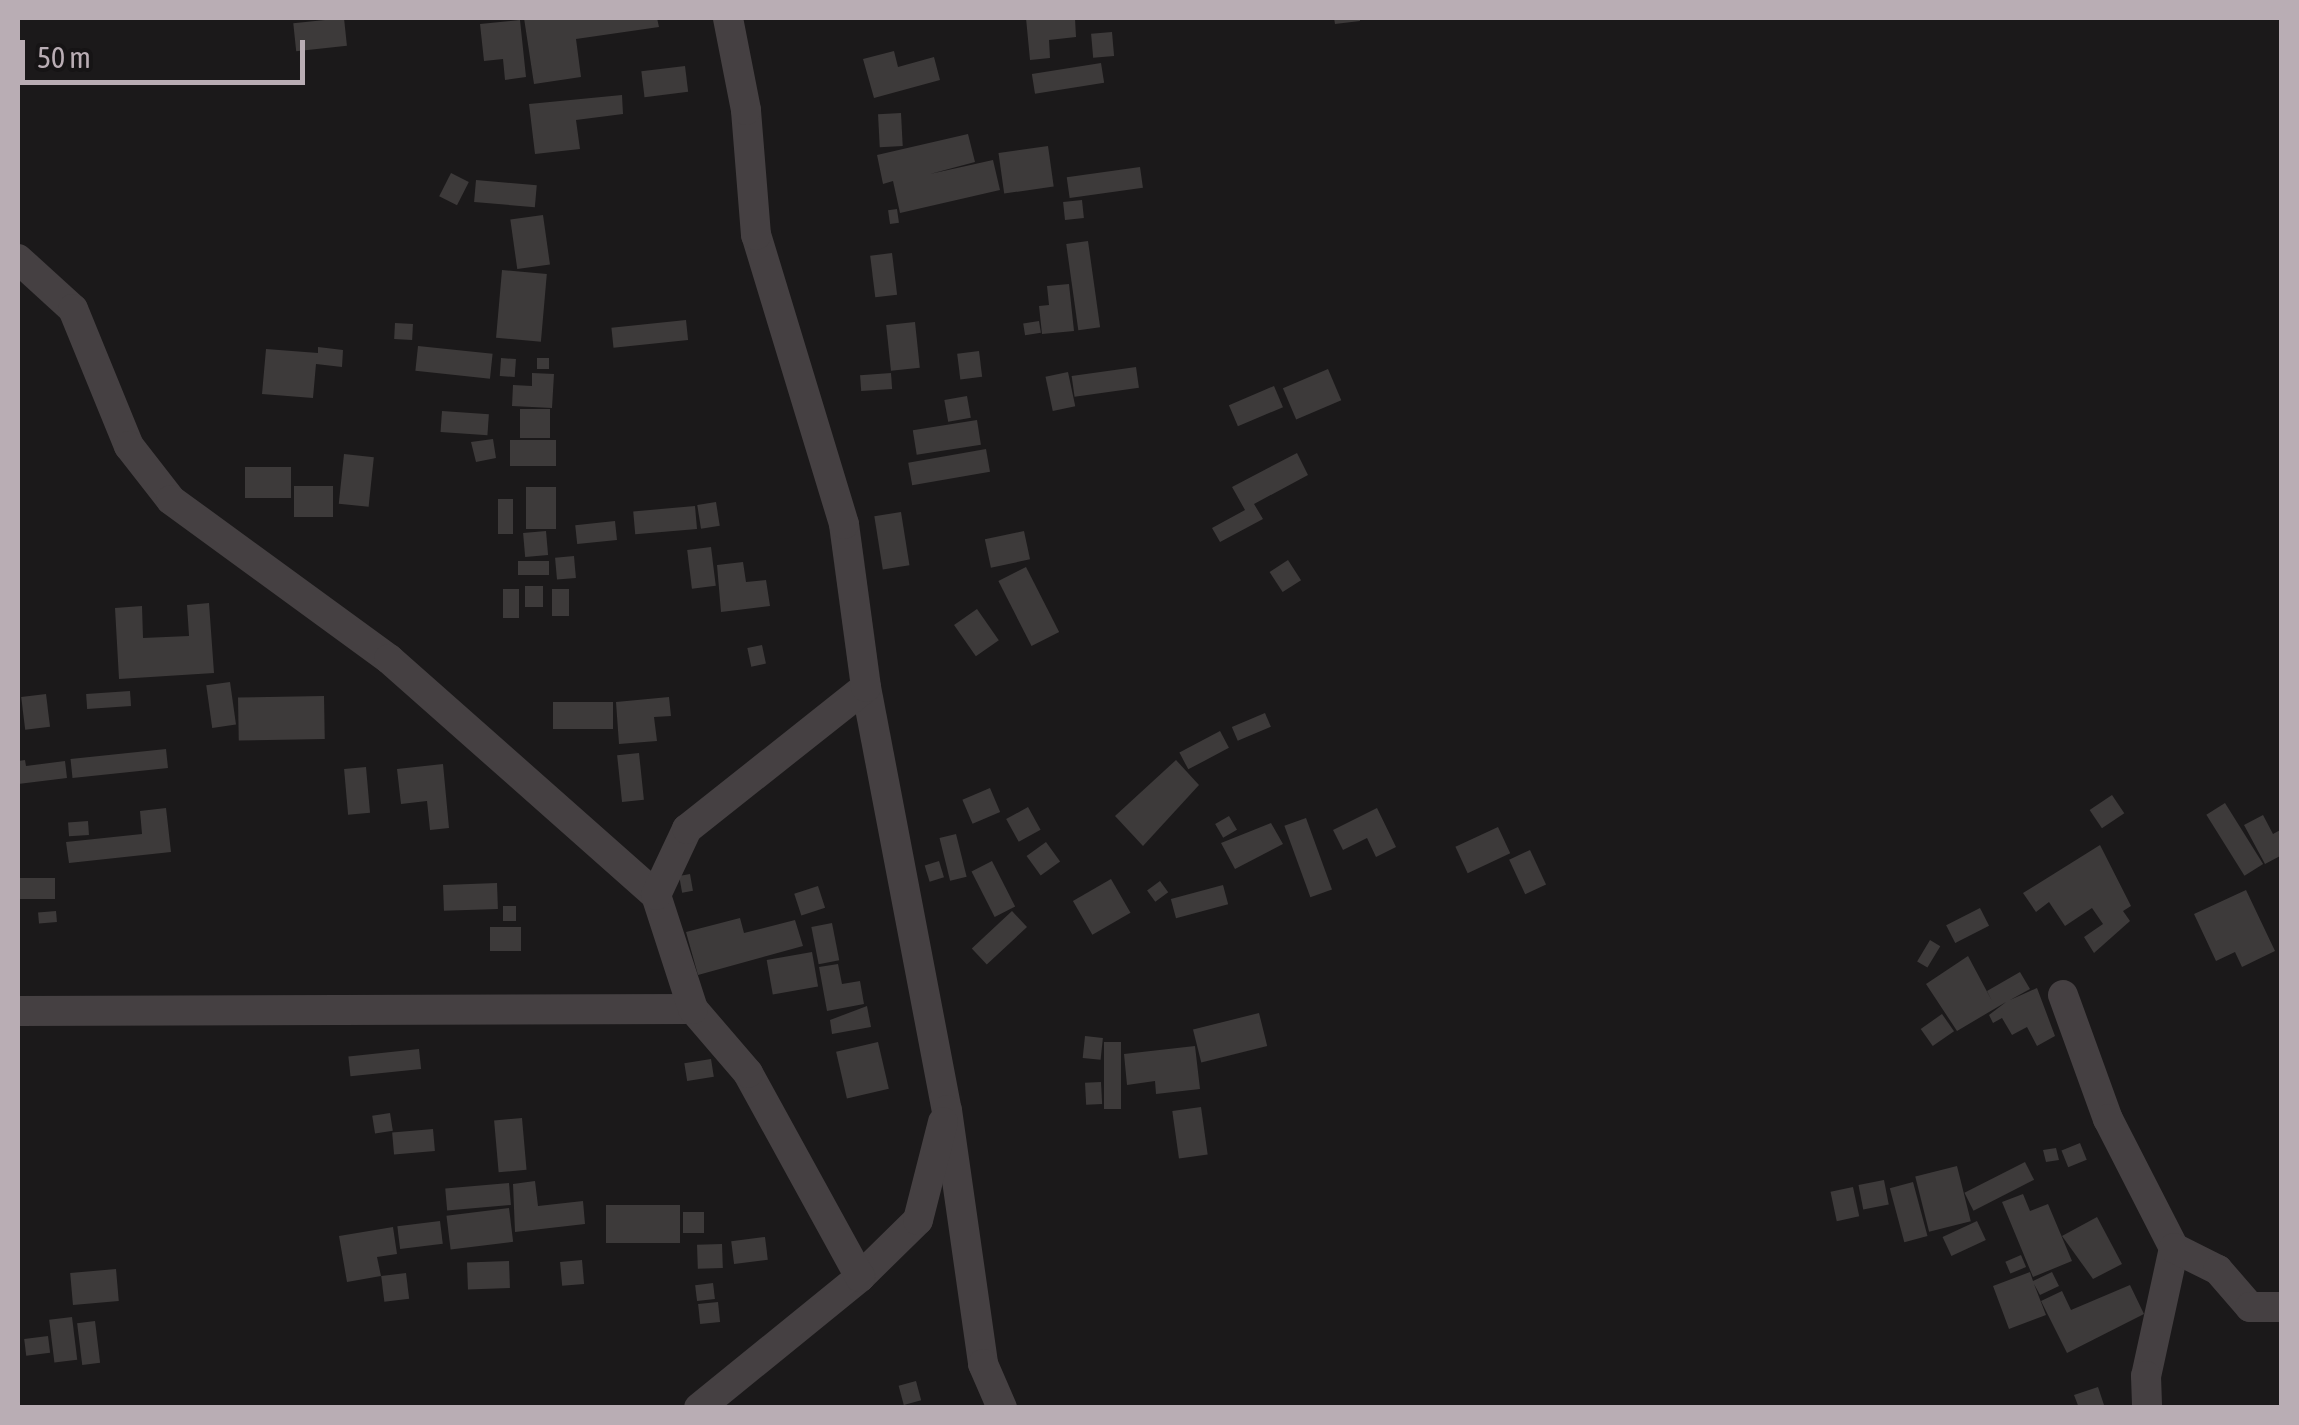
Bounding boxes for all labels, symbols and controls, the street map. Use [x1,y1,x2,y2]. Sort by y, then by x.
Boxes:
scale bar [25,20,310,82]
text: 50 m [37,40,91,74]

